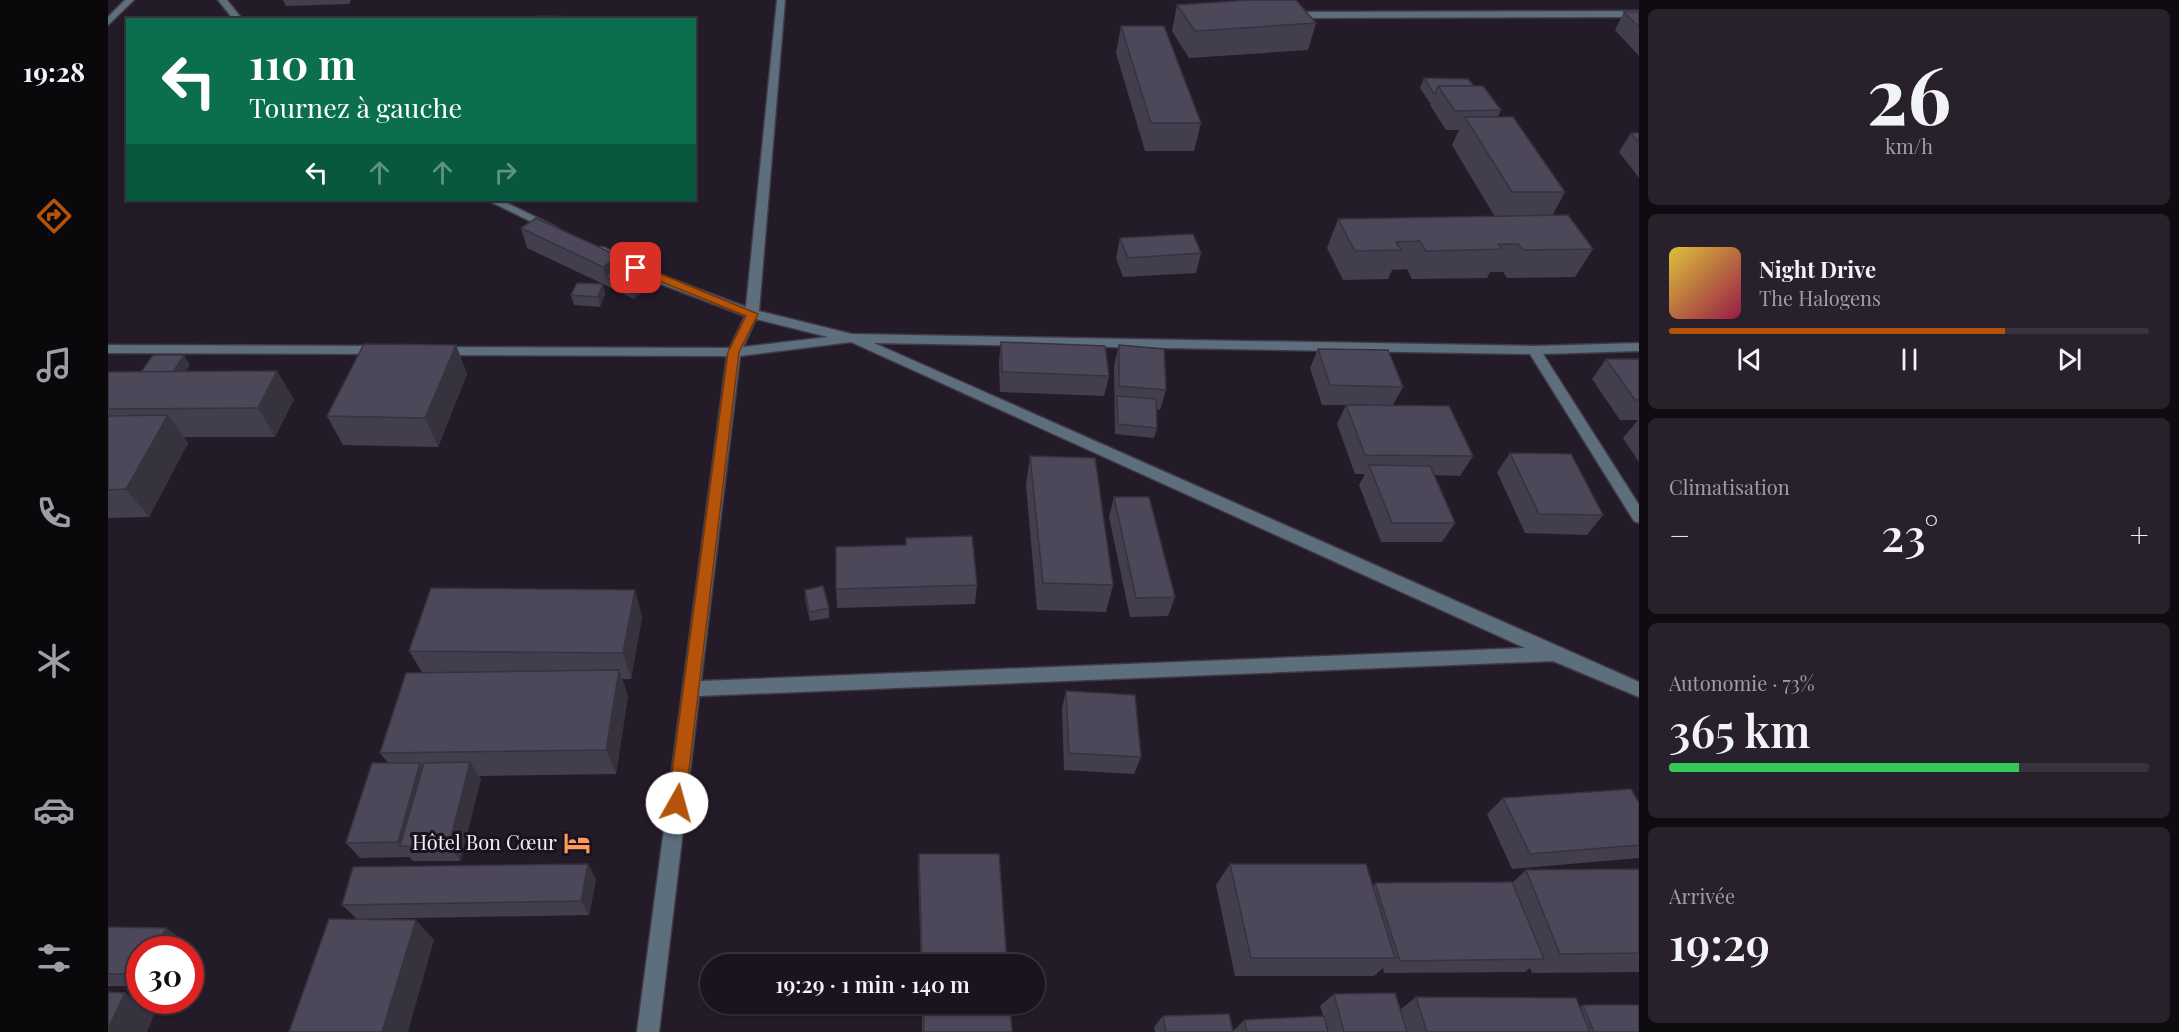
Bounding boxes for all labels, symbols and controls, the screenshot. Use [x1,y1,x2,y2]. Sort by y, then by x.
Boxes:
text: 110 m [249,35,356,91]
text: 26 [1867,41,1951,145]
icon: left [150,42,228,120]
text: 19:28 [23,53,85,89]
text: Tournez à gauche [249,89,462,125]
text: km/h [1885,132,1933,159]
icon: left [300,156,333,189]
icon: ahead [363,156,396,189]
icon: ahead [426,156,459,189]
icon: right [489,156,522,189]
icon: directions [33,195,75,237]
pin [610,242,661,293]
icon: arrive [619,251,652,284]
text: Night Drive [1759,254,1876,284]
text: The Halogens [1759,284,1881,311]
icon: previous [1733,343,1766,376]
icon: pause [1893,343,1926,376]
icon: next [2053,343,2086,376]
icon: music [33,344,75,386]
text: Climatisation [1669,473,1790,500]
icon: phone [33,492,75,534]
text: 23° [1881,503,1939,563]
text: − [1669,512,1690,556]
text: + [2130,512,2149,556]
icon: climate [33,640,75,682]
text: Autonomie · 73% [1669,669,1815,696]
text: 365 km [1669,699,1811,759]
position arrow [645,771,709,835]
icon: car [33,789,75,831]
place label: Hôtel Bon Cœur [412,828,557,855]
hotel icon: Hôtel Bon Cœur [562,828,592,858]
text: Arrivée [1669,882,1735,909]
text: 19:29 [1669,912,1770,972]
speed limit sign: 30 [126,936,204,1014]
icon: filters [33,937,75,979]
text: 19:29 · 1 min · 140 m [775,969,970,999]

